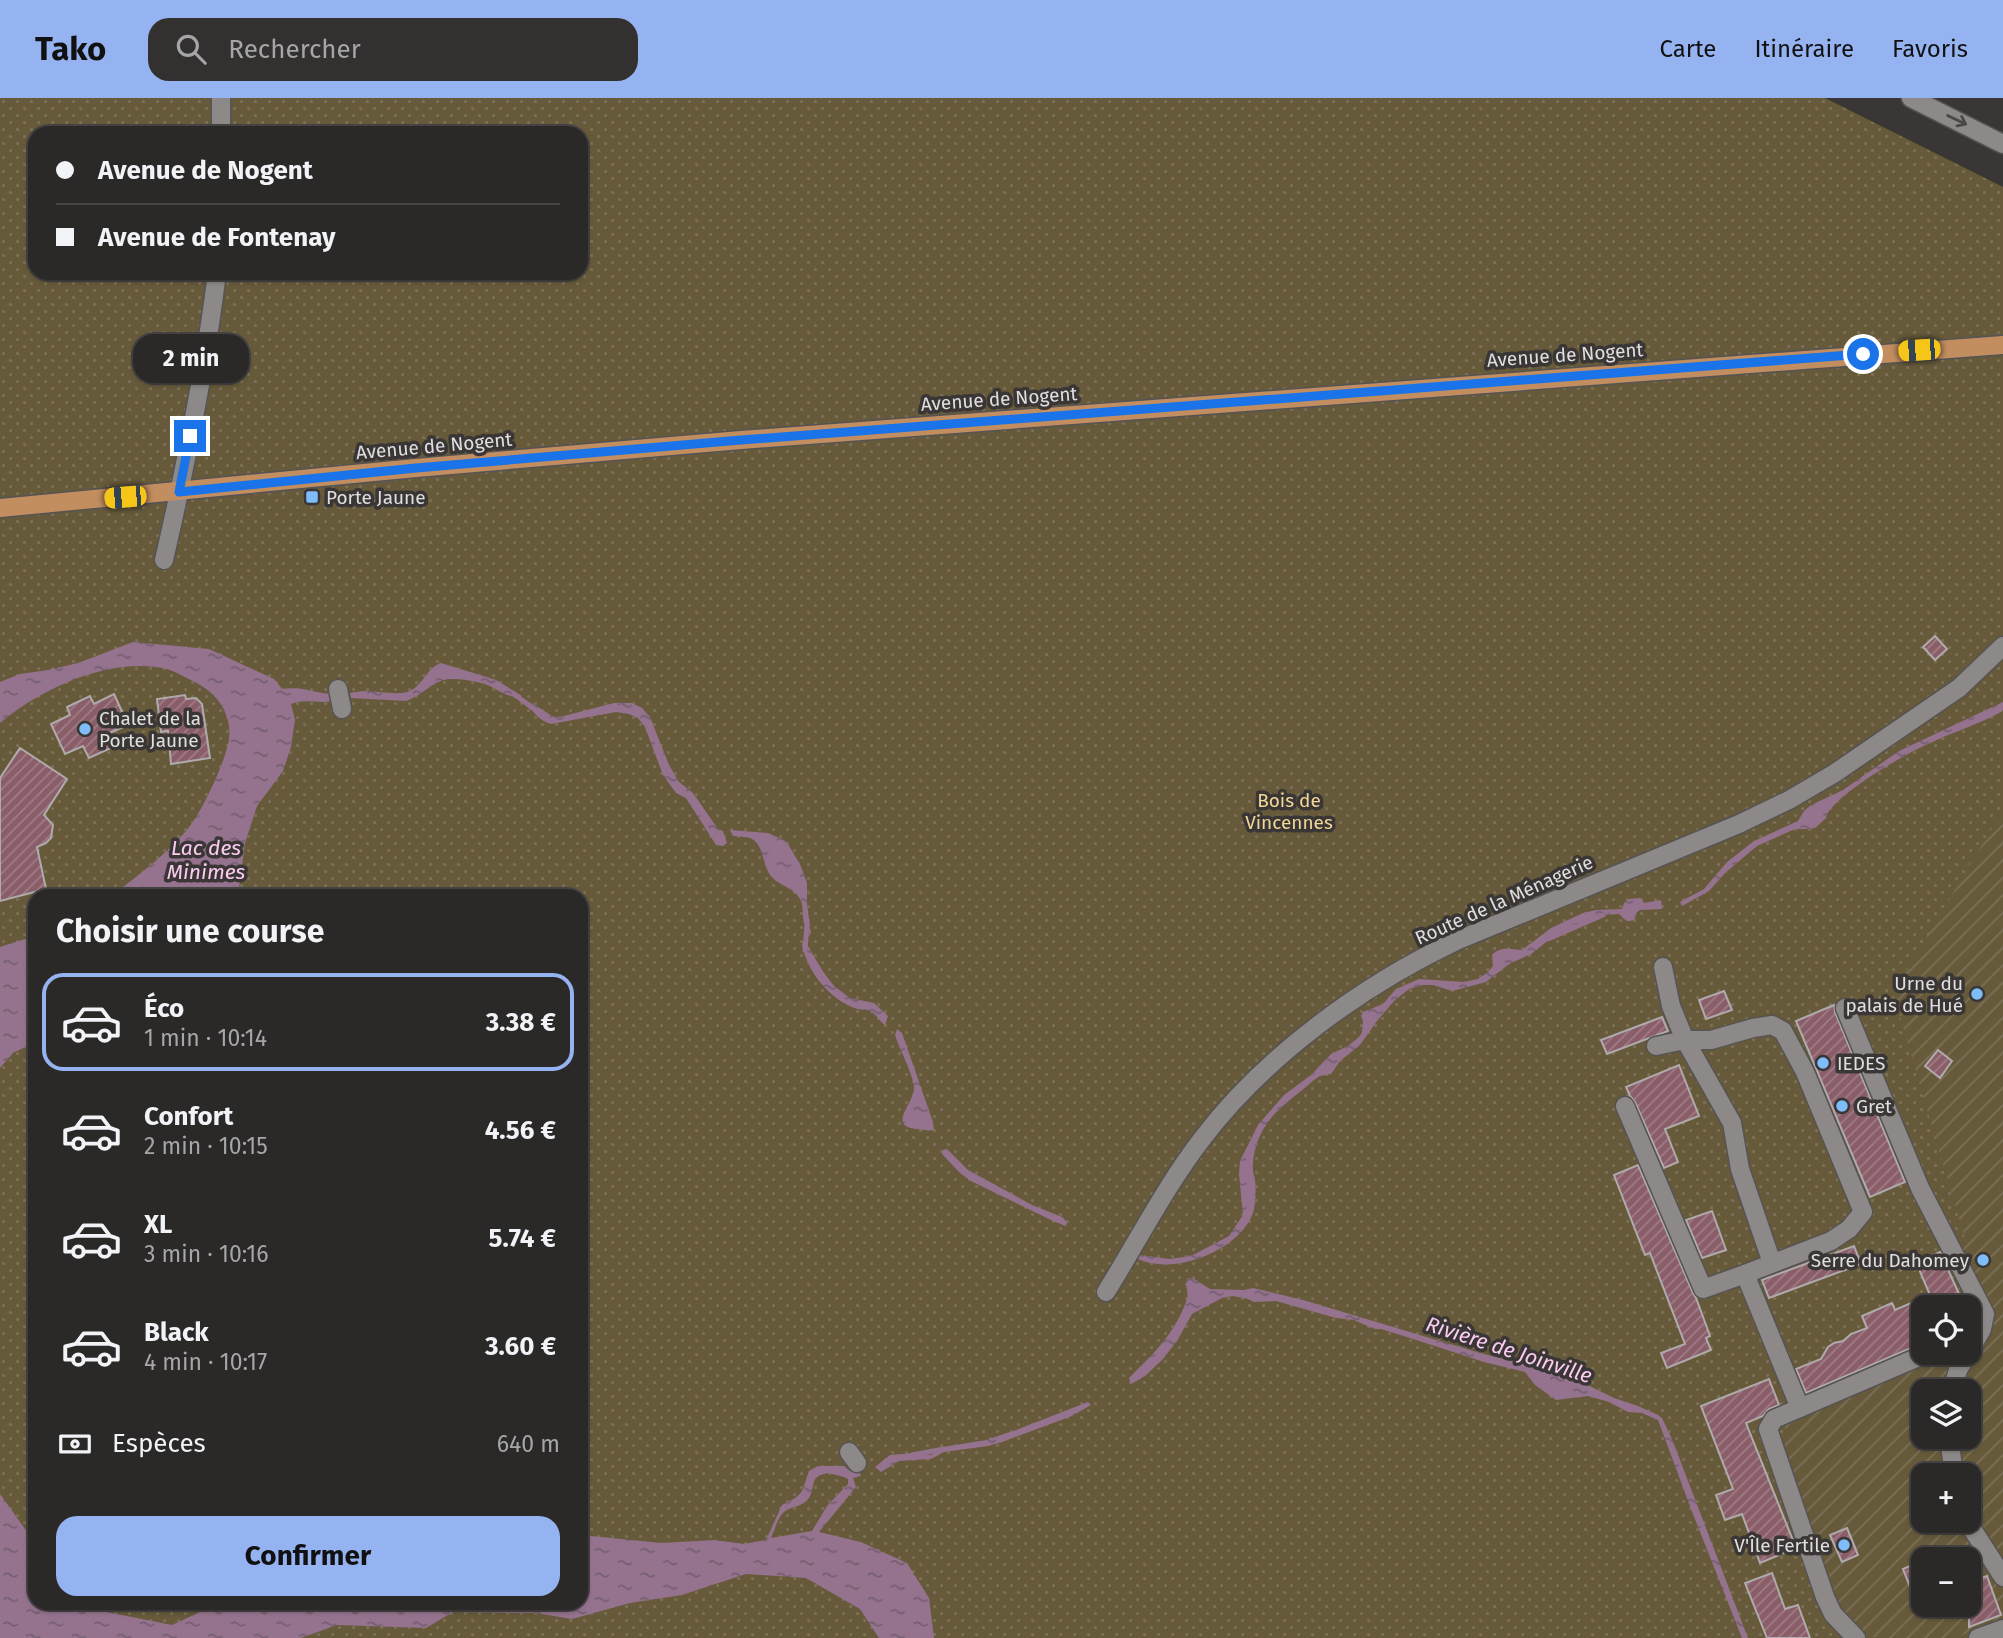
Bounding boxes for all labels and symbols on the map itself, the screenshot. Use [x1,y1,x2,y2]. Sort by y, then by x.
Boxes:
one-way arrow [1946,114,1967,128]
callout: 2 min [132,334,248,384]
street label: Avenue de Nogent [1486,338,1644,372]
route start [1847,338,1879,370]
car [1898,338,1941,362]
street label: Avenue de Nogent [920,382,1078,416]
route end [174,420,206,452]
street label: Avenue de Nogent [355,428,513,464]
car [104,485,147,509]
place label: Porte Jaune [326,486,426,509]
marker: Porte Jaune [304,489,320,505]
place label: Chalet de la Porte Jaune [99,707,201,752]
marker: Chalet de la Porte Jaune [77,721,93,737]
park label: Bois de Vincennes [1245,789,1333,834]
water label: Lac des Minimes [167,835,246,885]
street label: Route de la Ménagerie [1411,850,1597,950]
place label: Urne du palais de Hué [1846,972,1963,1017]
marker: Urne du palais de Hué [1969,986,1985,1002]
place label: IEDES [1837,1052,1885,1075]
marker: IEDES [1815,1055,1831,1071]
place label: Gret [1856,1095,1892,1118]
marker: Gret [1834,1098,1850,1114]
place label: Serre du Dahomey [1811,1249,1970,1272]
marker: Serre du Dahomey [1975,1252,1991,1268]
water label: Rivière de Joinville [1423,1311,1595,1389]
place label: V'Île Fertile [1734,1534,1830,1557]
marker: V'Île Fertile [1836,1537,1852,1553]

